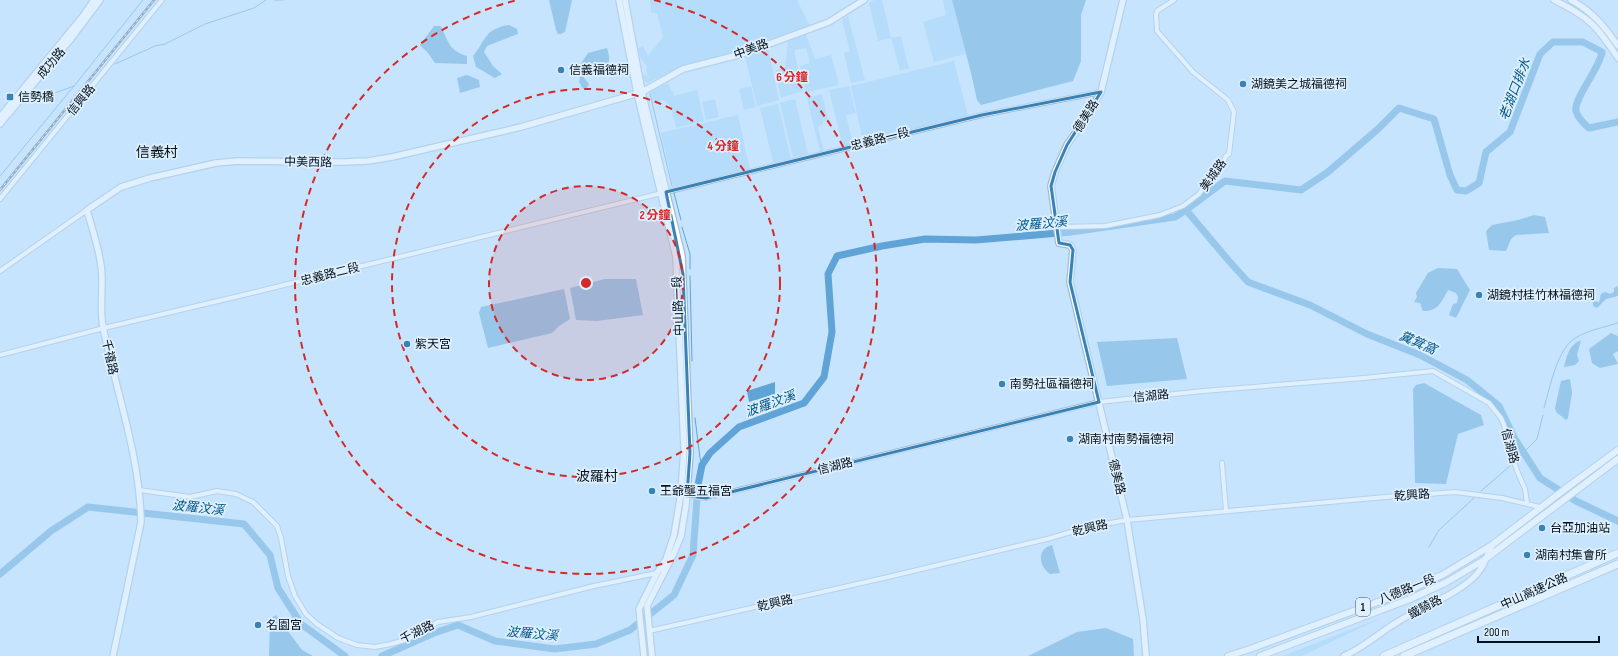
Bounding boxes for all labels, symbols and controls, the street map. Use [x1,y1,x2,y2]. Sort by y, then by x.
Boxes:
street label: 中美路 [732,36,771,63]
street label: 成功路 [34,45,69,82]
water label: 老湖口排水 [1496,55,1534,123]
place label: 信義福德祠 [569,63,629,78]
marker: 信義福德祠 [556,65,566,75]
text: 6 分鐘 [776,70,808,85]
place label: 湖鏡美之城福德祠 [1251,77,1347,92]
marker: 湖鏡美之城福德祠 [1238,79,1248,89]
street label: 信興路 [64,82,99,119]
place label: 信勢橋 [18,90,54,105]
marker: 信勢橋 [5,92,15,102]
street label: 德美路 [1071,97,1102,136]
street label: 忠義路一段 [849,125,911,154]
text: 4 分鐘 [707,139,739,154]
district label: 信義村 [136,144,178,161]
street label: 中美西路 [284,155,332,170]
street label: 美城路 [1197,156,1230,194]
text: 2 分鐘 [639,208,671,223]
water label: 波羅汶溪 [1014,214,1070,234]
street label: 忠義路二段 [299,260,361,289]
centre of rings [579,276,593,290]
street label: 中山路一段 [670,276,687,336]
place label: 湖鏡村桂竹林福德祠 [1487,288,1595,303]
marker: 湖鏡村桂竹林福德祠 [1474,290,1484,300]
water label: 糞箕窩 [1397,328,1440,359]
place label: 紫天宮 [415,337,451,352]
street label: 千禧路 [98,338,121,376]
marker: 紫天宮 [402,339,412,349]
place label: 南勢社區福德祠 [1010,377,1094,392]
marker: 南勢社區福德祠 [997,379,1007,389]
water label: 波羅汶溪 [743,387,799,420]
street label: 信湖路 [1132,387,1170,406]
street label: 信湖路 [1498,427,1521,465]
place label: 湖南村南勢福德祠 [1078,432,1174,447]
marker: 湖南村南勢福德祠 [1065,434,1075,444]
street label: 信湖路 [816,455,854,478]
street label: 德美路 [1105,458,1128,496]
district label: 波羅村 [576,468,618,485]
place label: 王爺壟五福宮 [660,484,732,499]
marker: 王爺壟五福宮 [647,486,657,496]
street label: 乾興路 [1394,487,1431,504]
water label: 波羅汶溪 [171,497,227,519]
street label: 乾興路 [1071,517,1109,540]
place label: 台亞加油站 [1550,521,1610,536]
marker: 台亞加油站 [1537,523,1547,533]
place label: 湖南村集會所 [1535,548,1607,563]
marker: 湖南村集會所 [1522,550,1532,560]
street label: 中山高速公路 [1498,570,1570,613]
street label: 八德路一段 [1377,571,1438,608]
street label: 乾興路 [756,592,794,615]
street label: 鐵騎路 [1406,592,1445,623]
road number: 1 [1356,598,1370,616]
place label: 名園宮 [266,618,302,633]
street label: 千湖路 [398,618,437,647]
scale bar [1478,618,1599,644]
marker: 名園宮 [253,620,263,630]
water label: 波羅汶溪 [505,624,560,644]
text: 200 m [1484,625,1510,640]

